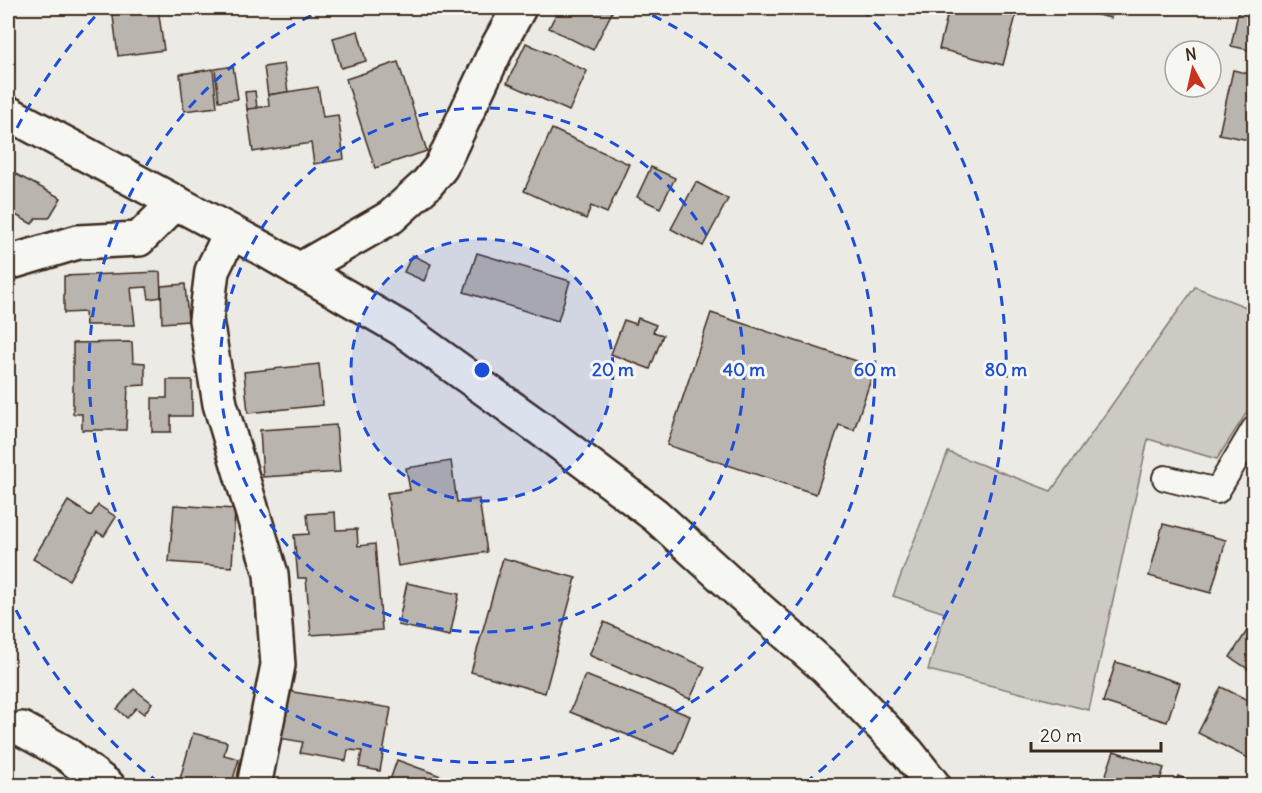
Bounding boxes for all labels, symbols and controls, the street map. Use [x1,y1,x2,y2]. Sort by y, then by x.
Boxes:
north arrow [1163,39,1223,99]
text: N [1184,43,1198,65]
text: 20 m [592,358,634,381]
text: 40 m [723,358,765,381]
text: 60 m [854,358,896,381]
text: 80 m [985,358,1027,381]
centre of rings [472,360,492,380]
scale bar [1031,715,1162,753]
text: 20 m [1040,724,1082,747]

